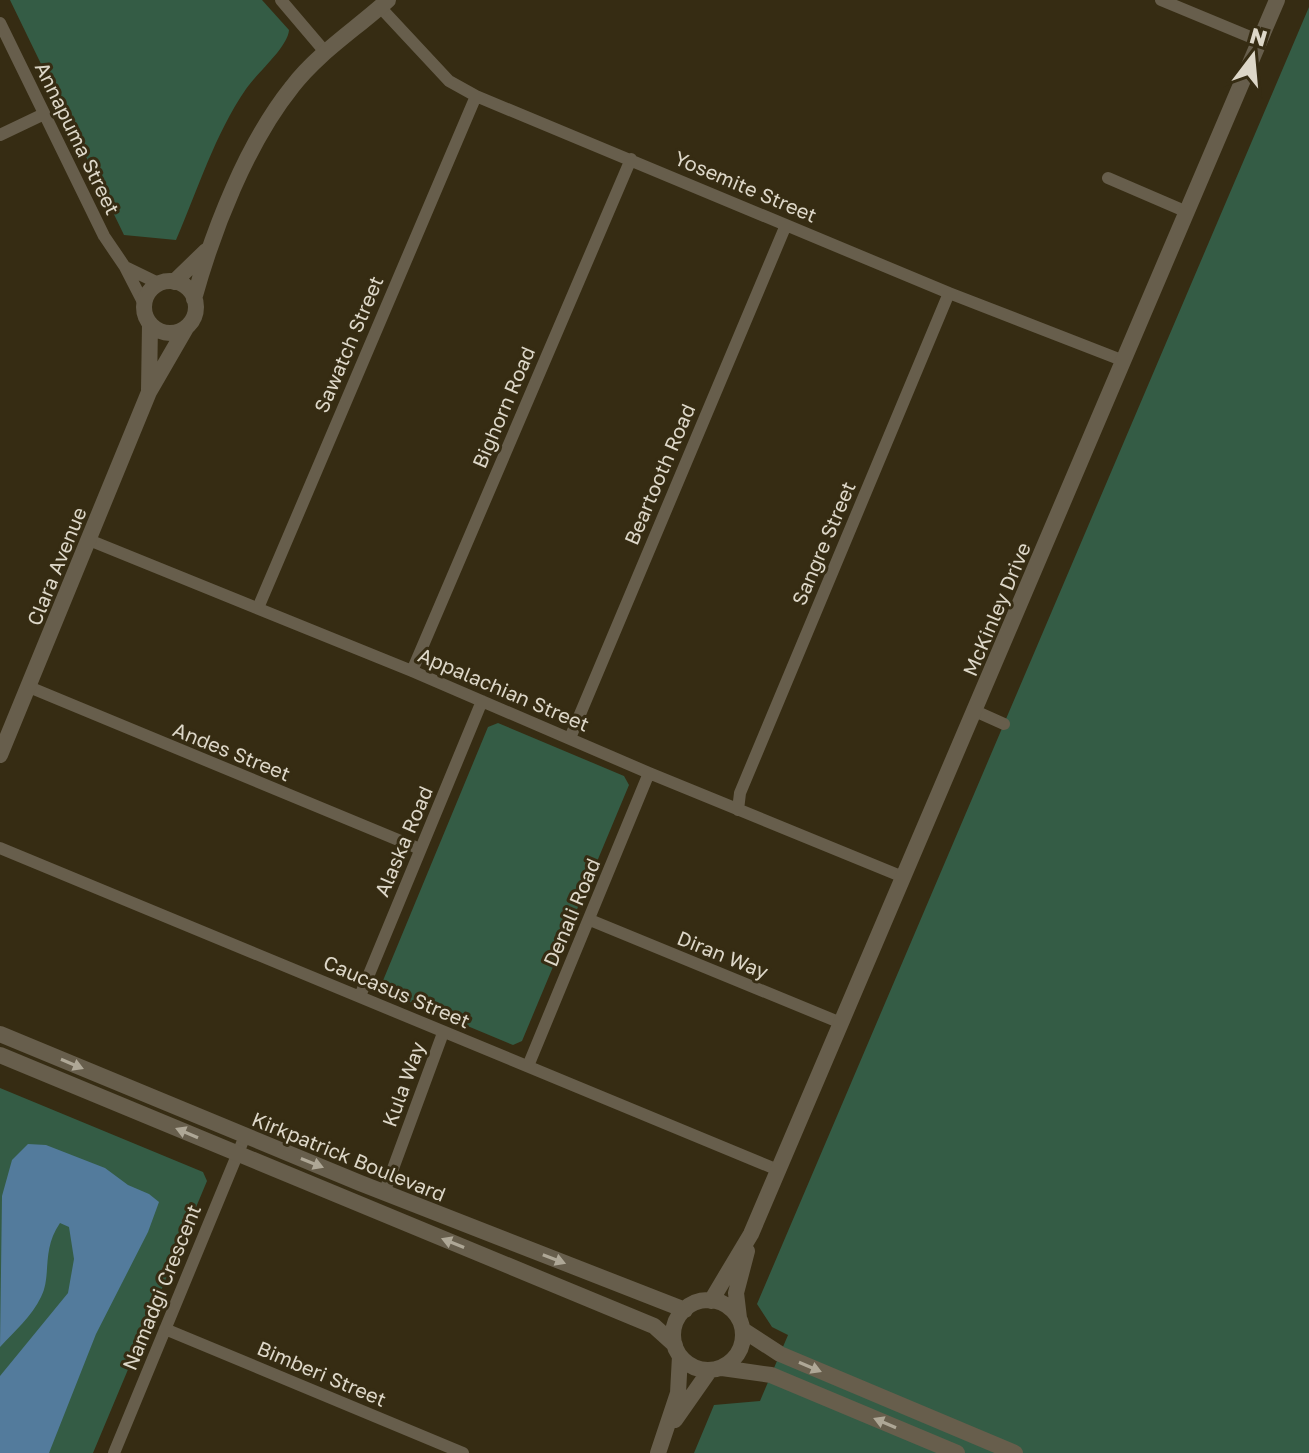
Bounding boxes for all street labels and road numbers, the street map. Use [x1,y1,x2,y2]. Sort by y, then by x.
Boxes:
street label: Annapuma Street [31,58,125,218]
street label: Yosemite Street [671,145,821,227]
street label: Sawatch Street [308,272,388,416]
street label: Bighorn Road [467,343,539,471]
street label: Beartooth Road [618,400,700,548]
street label: Sangre Street [786,478,860,608]
street label: Clara Avenue [21,503,91,629]
street label: McKinley Drive [957,539,1035,679]
street label: Appalachian Street [415,642,593,736]
street label: Andes Street [170,717,294,785]
street label: Alaska Road [369,782,437,900]
street label: Denali Road [537,854,605,970]
street label: Diran Way [674,925,772,983]
street label: Caucasus Street [320,949,474,1033]
street label: Kula Way [377,1038,429,1130]
street label: Kirkpatrick Boulevard [249,1106,449,1206]
street label: Namadgi Crescent [117,1201,205,1373]
street label: Bimberi Street [254,1335,390,1411]

